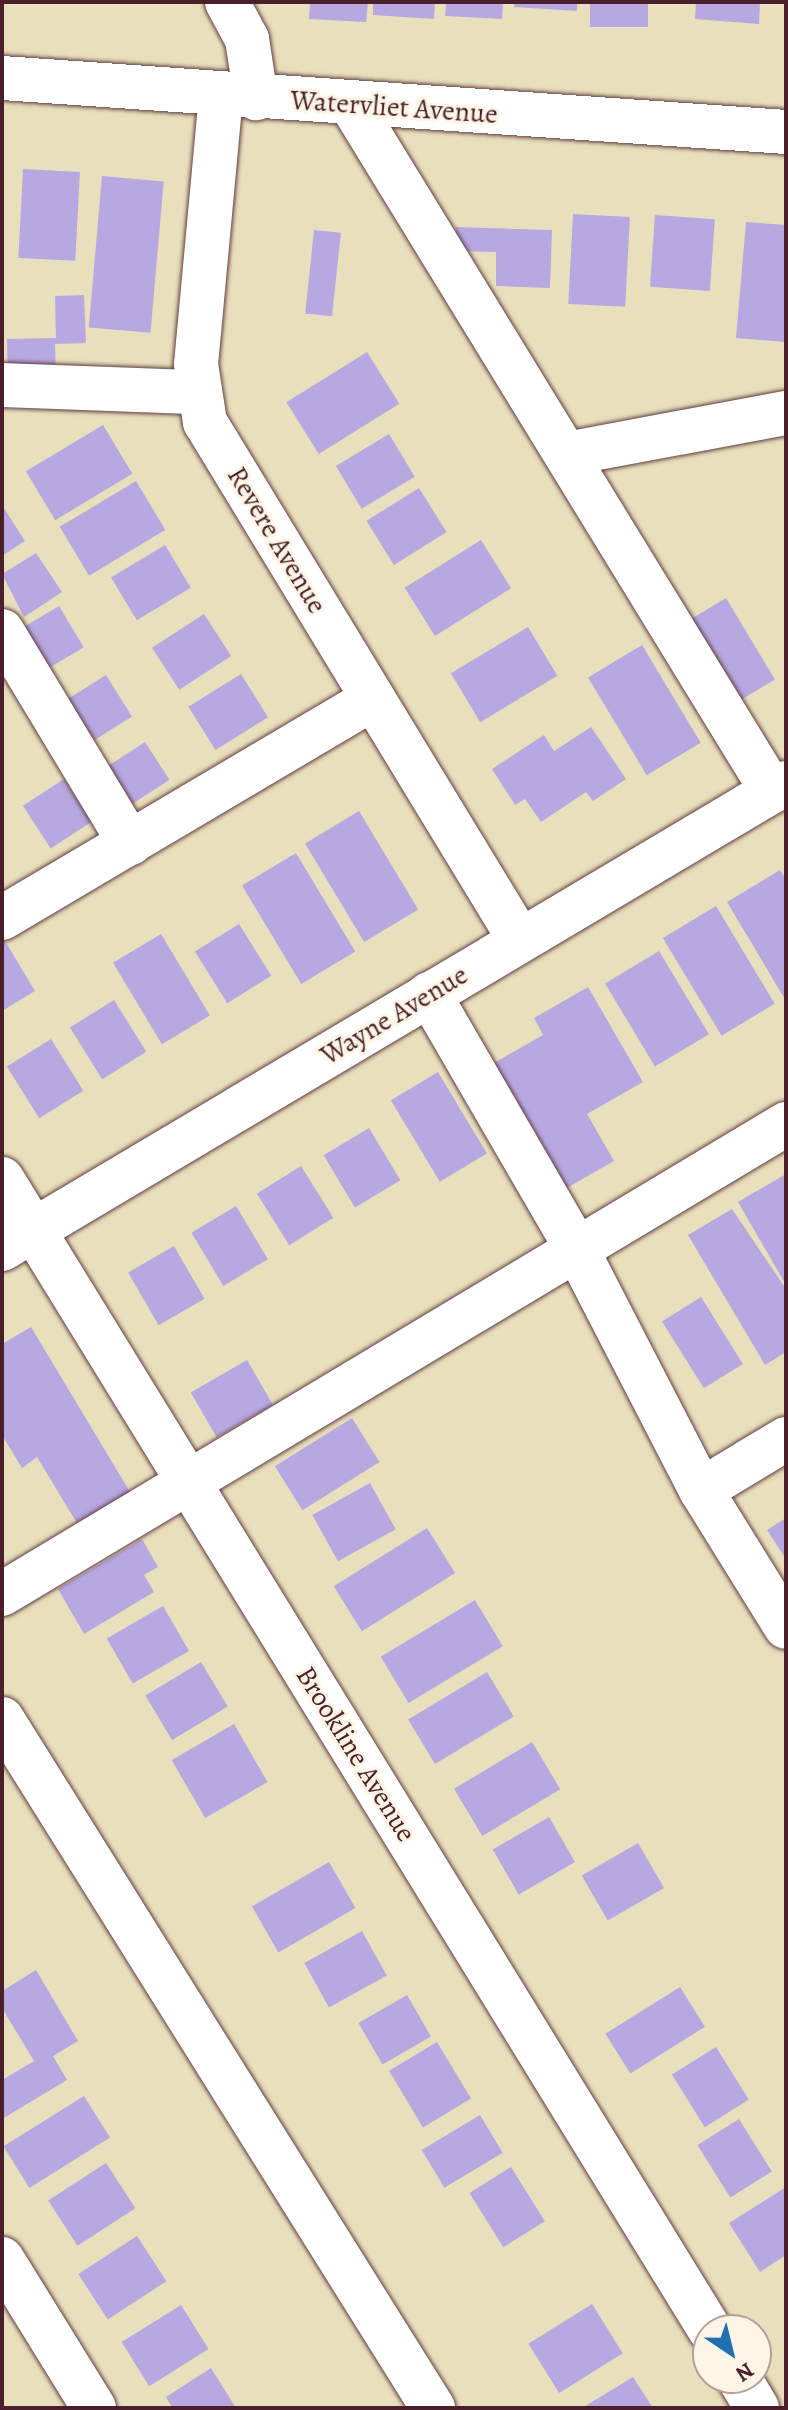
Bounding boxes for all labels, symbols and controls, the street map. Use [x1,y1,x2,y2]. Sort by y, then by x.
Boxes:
street label: Watervliet Avenue [289,83,499,131]
street label: Revere Avenue [220,461,334,619]
street label: Wayne Avenue [314,958,474,1072]
street label: Brookline Avenue [289,1660,423,1848]
north arrow [692,2314,772,2394]
text: N [729,2355,760,2389]

